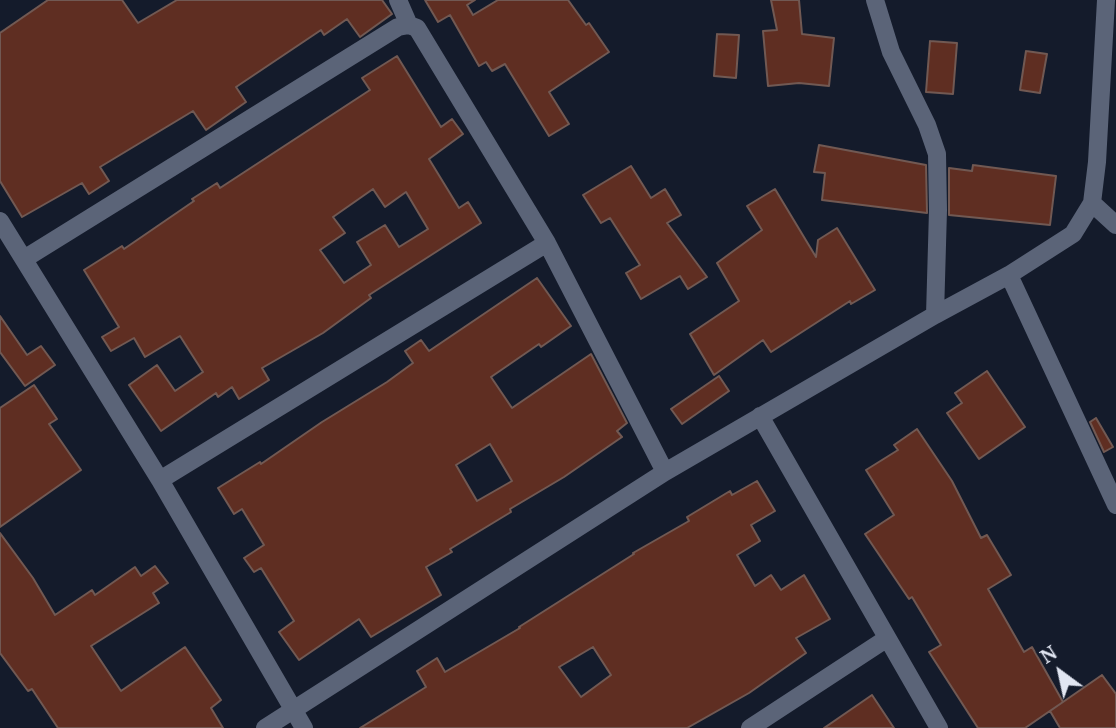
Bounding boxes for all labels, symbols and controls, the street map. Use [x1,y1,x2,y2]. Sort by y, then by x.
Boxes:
north arrow [1025,637,1095,707]
text: N [1035,639,1062,669]

